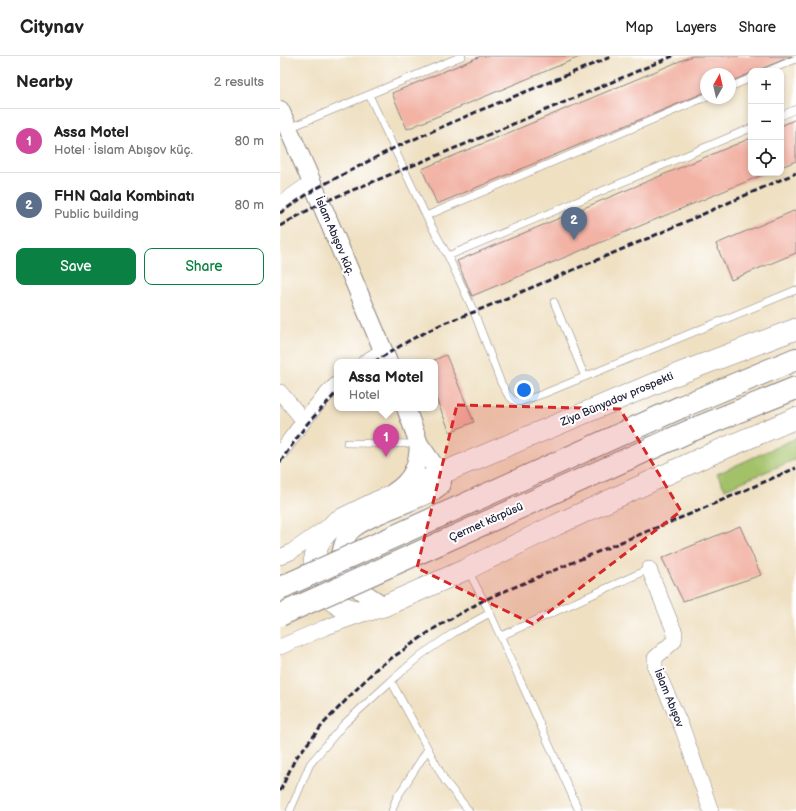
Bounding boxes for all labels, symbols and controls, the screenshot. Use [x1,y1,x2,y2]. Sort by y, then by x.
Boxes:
text: Citynav [20,16,84,39]
text: Map [625,19,653,36]
text: Layers [675,19,717,36]
text: Share [739,19,776,36]
north arrow [700,68,736,104]
map controls [748,68,784,176]
button: + [748,68,784,104]
text: Nearby [16,72,73,92]
text: 2 results [214,74,264,90]
button: − [748,104,784,140]
text: Assa Motel [54,123,129,142]
text: 1 [26,133,32,149]
text: 80 m [235,133,264,149]
button: locate [748,140,784,176]
text: Hotel · İslam Abışov küç. [54,142,193,158]
text: FHN Qala Kombinatı [54,187,194,206]
street label: İslam Abışov küç. [313,195,357,277]
text: 2 [25,197,33,213]
text: 80 m [235,197,264,213]
text: Public building [54,206,139,222]
pin: 2 [561,207,587,240]
button: Save [16,248,136,285]
button: Share [144,248,264,285]
popup [334,359,438,411]
text: Assa Motel [349,368,423,387]
street label: Ziya Bünyadov prospekti [558,369,675,429]
your location [514,380,534,400]
text: Hotel [349,387,380,403]
pin: 1 [373,424,399,457]
street label: Çermet körpüsü [447,500,525,544]
street label: İslam Abışov [651,667,687,730]

